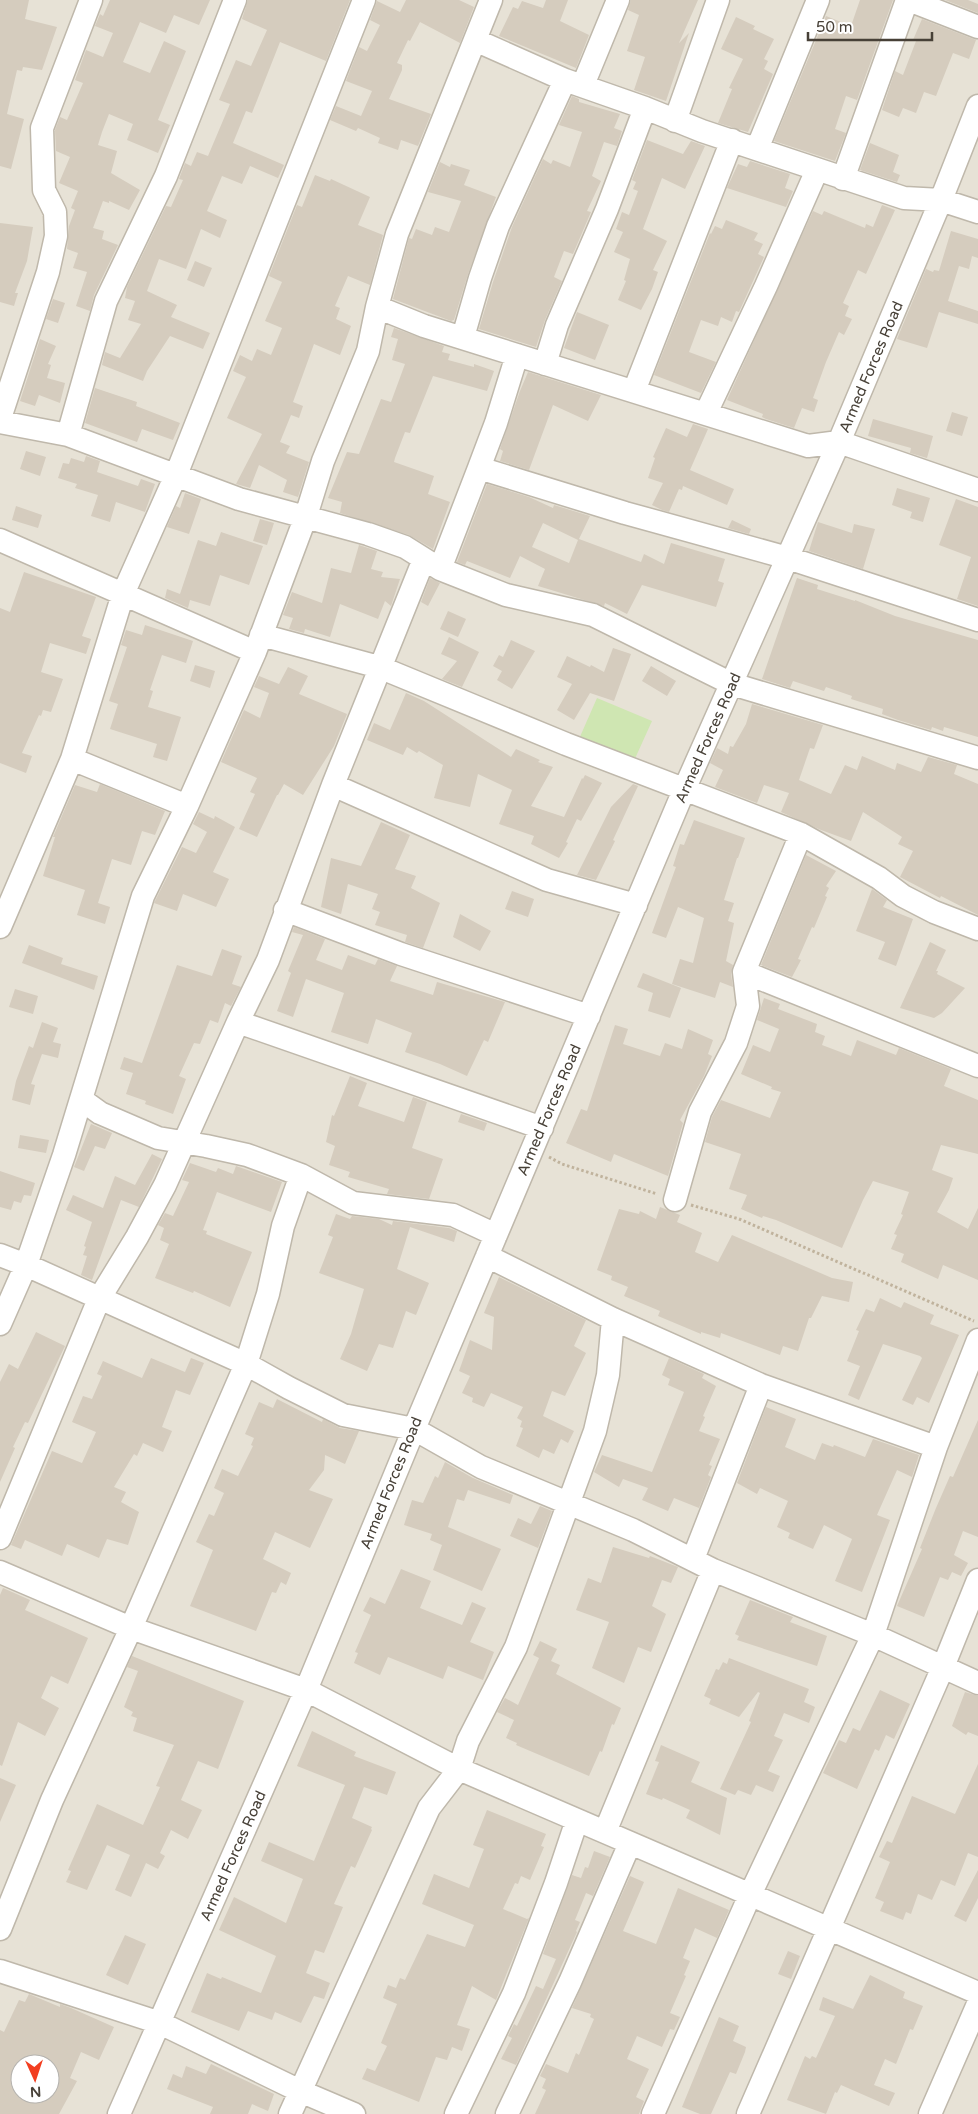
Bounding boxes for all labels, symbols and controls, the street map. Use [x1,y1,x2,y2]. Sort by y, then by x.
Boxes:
scale bar [808,10,932,42]
text: 50 m [816,18,853,36]
street label: Armed Forces Road [835,299,907,435]
street label: Armed Forces Road [671,670,745,806]
street label: Armed Forces Road [513,1042,585,1178]
street label: Armed Forces Road [356,1414,426,1552]
street label: Armed Forces Road [196,1788,270,1924]
north arrow [10,2054,60,2104]
text: N [30,2083,42,2100]

